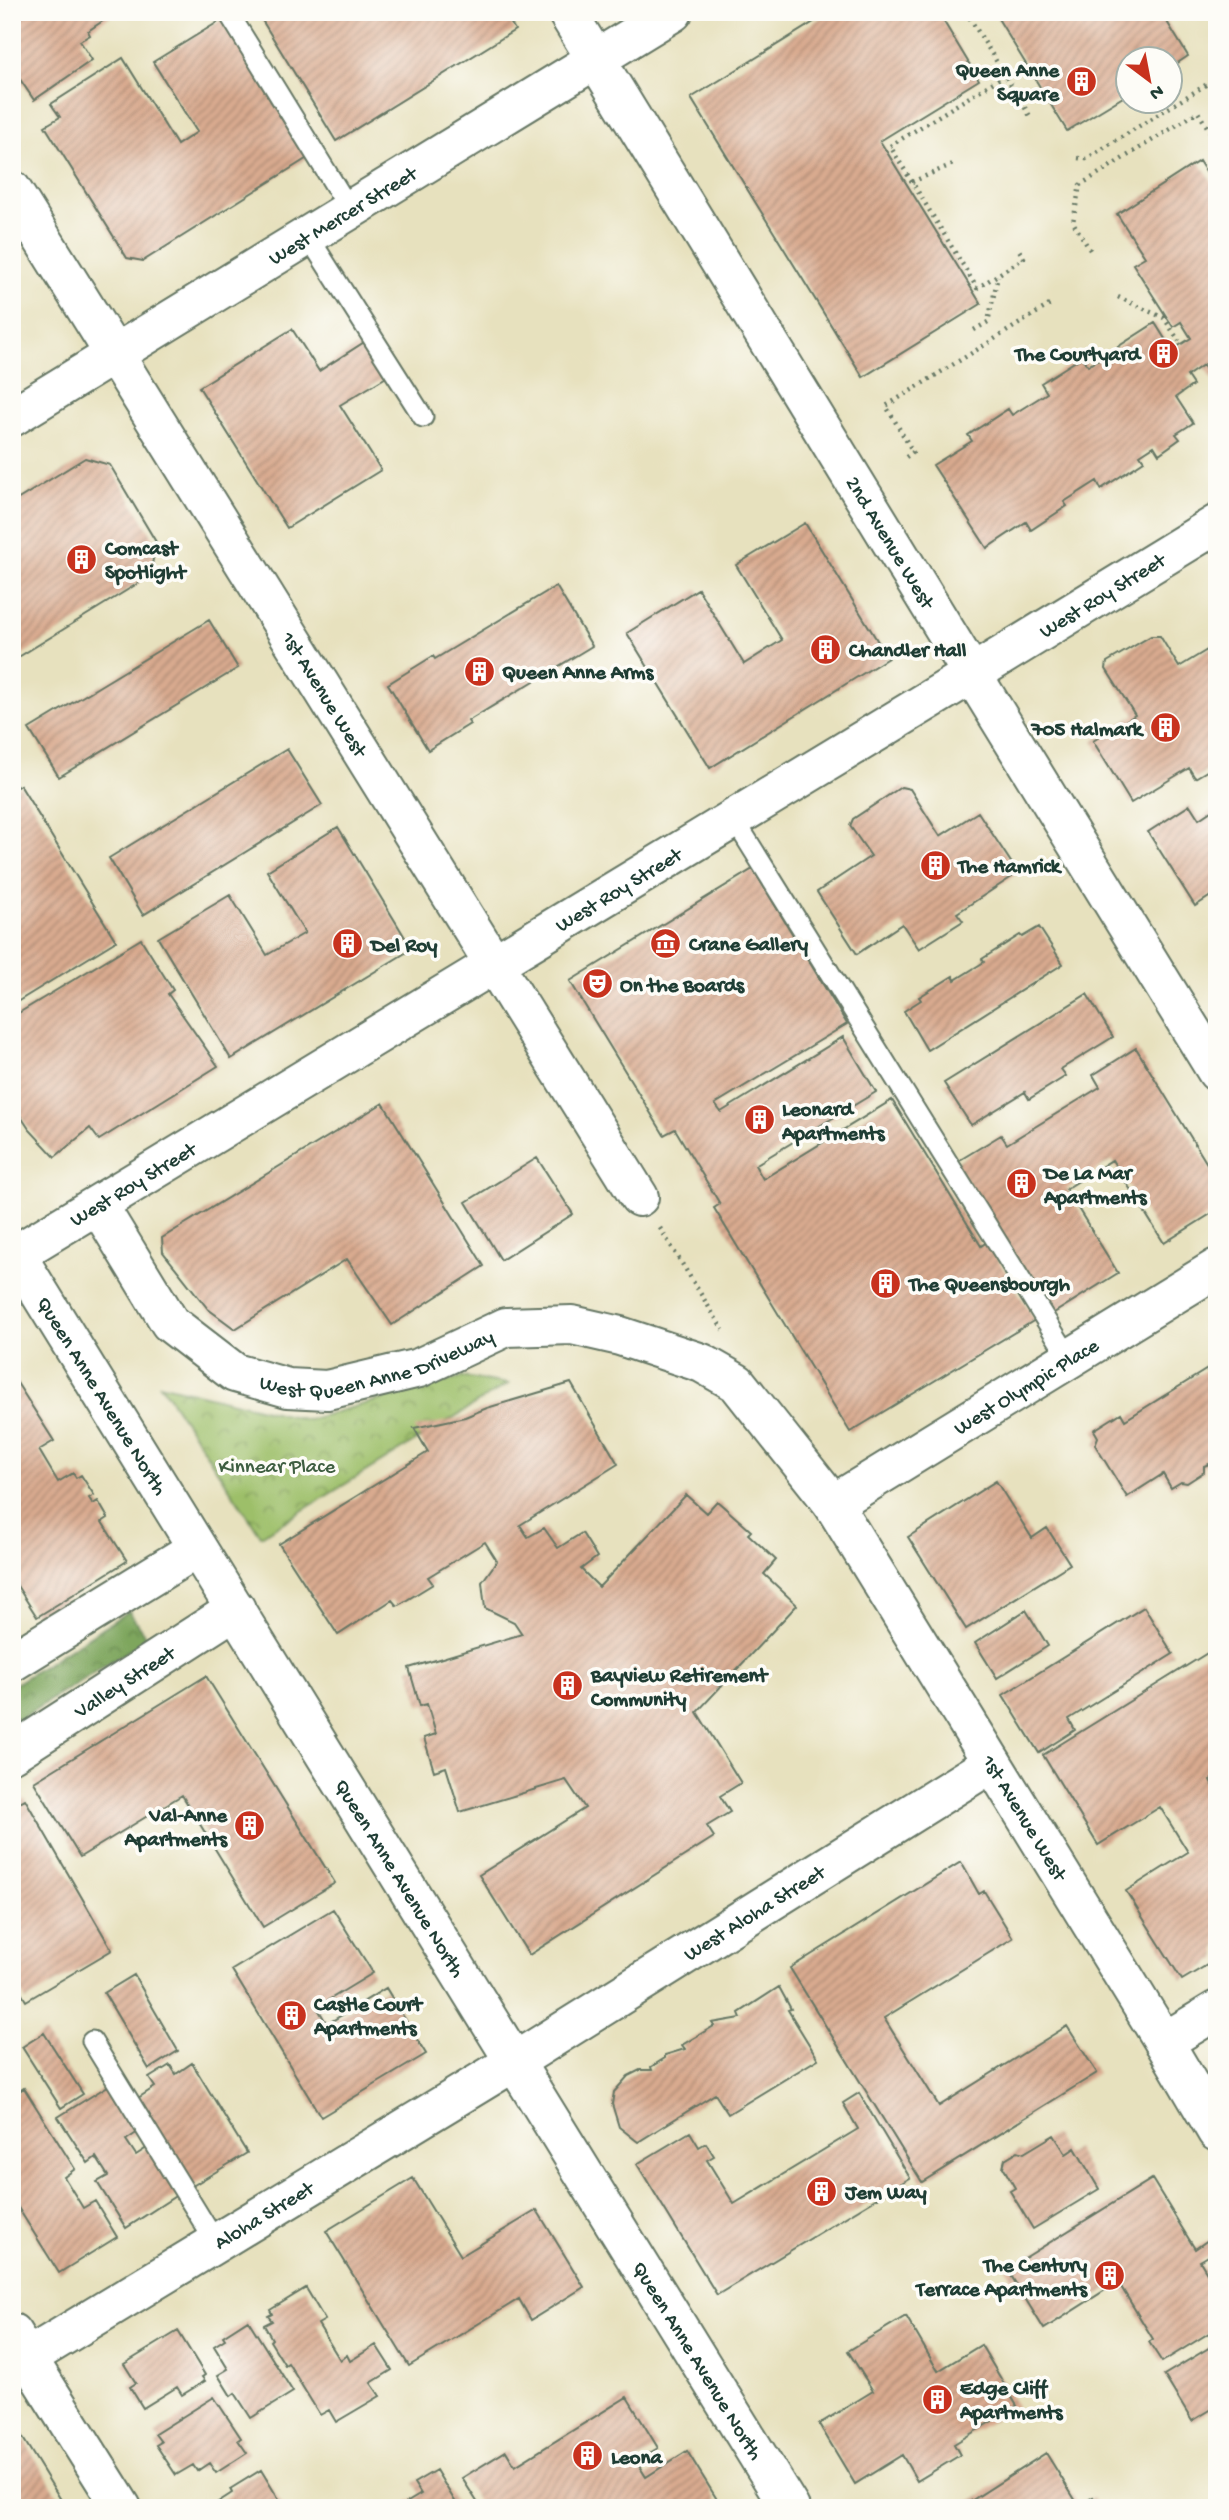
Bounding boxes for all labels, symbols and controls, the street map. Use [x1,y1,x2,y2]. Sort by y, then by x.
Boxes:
north arrow [1114,46,1184,116]
place label: Queen Anne Square [955,60,1060,109]
building icon: Queen Anne Square [1065,64,1099,98]
text: N [1145,78,1168,104]
street label: West Mercer Street [265,162,425,273]
building icon: The Courtyard [1146,336,1180,370]
place label: The Courtyard [1013,344,1143,369]
street label: 2nd Avenue West [838,473,939,616]
place label: Comcast Spotlight [104,538,188,587]
building icon: Comcast Spotlight [65,542,99,576]
street label: West Roy Street [1036,548,1173,646]
street label: 1st Avenue West [274,627,372,765]
building icon: Chandler Hall [809,632,843,666]
place label: Chandler Hall [848,640,967,665]
building icon: Queen Anne Arms [462,654,496,688]
place label: Queen Anne Arms [502,662,654,687]
building icon: 705 Halmark [1148,711,1182,745]
place label: 705 Halmark [1031,719,1145,744]
street label: West Roy Street [552,843,690,940]
building icon: The Hamrick [918,848,952,882]
place label: The Hamrick [956,856,1063,881]
museum icon: Crane Gallery [649,926,683,960]
building icon: Del Roy [331,927,365,961]
place label: Crane Gallery [688,934,809,959]
place label: Del Roy [369,935,438,960]
theatre icon: On the Boards [580,967,614,1001]
place label: On the Boards [620,975,745,1000]
place label: Leonard Apartments [781,1099,886,1148]
building icon: Leonard Apartments [742,1103,776,1137]
street label: West Roy Street [66,1137,204,1234]
place label: De La Mar Apartments [1042,1163,1148,1212]
building icon: De La Mar Apartments [1004,1167,1038,1201]
building icon: The Queensbourgh [869,1266,903,1300]
place label: The Queensbourgh [907,1274,1071,1299]
street label: Queen Anne Avenue North [29,1293,171,1501]
street label: West Queen Anne Driveway [256,1326,499,1406]
street label: West Olympic Place [950,1334,1105,1443]
park label: Kinnear Place [219,1456,337,1481]
street label: Valley Street [70,1641,183,1726]
place label: Bayview Retirement Community [590,1665,770,1714]
building icon: Bayview Retirement Community [551,1669,585,1703]
street label: 1st Avenue West [974,1751,1072,1888]
street label: Queen Anne Avenue North [327,1776,469,1983]
place label: Val-Anne Apartments [124,1805,228,1854]
building icon: Val-Anne Apartments [233,1809,267,1843]
street label: West Aloha Street [680,1860,833,1969]
place label: Castle Court Apartments [313,1994,424,2043]
building icon: Castle Court Apartments [274,1998,308,2032]
building icon: Jem Way [805,2174,839,2208]
street label: Aloha Street [211,2176,321,2257]
place label: Jem Way [844,2182,927,2207]
place label: The Century Terrace Apartments [914,2255,1088,2304]
street label: Queen Anne Avenue North [625,2258,766,2466]
building icon: The Century Terrace Apartments [1093,2259,1127,2293]
place label: Edge Cliff Apartments [959,2378,1064,2427]
building icon: Edge Cliff Apartments [920,2382,954,2416]
building icon: Leona [571,2439,605,2473]
place label: Leona [611,2447,663,2472]

